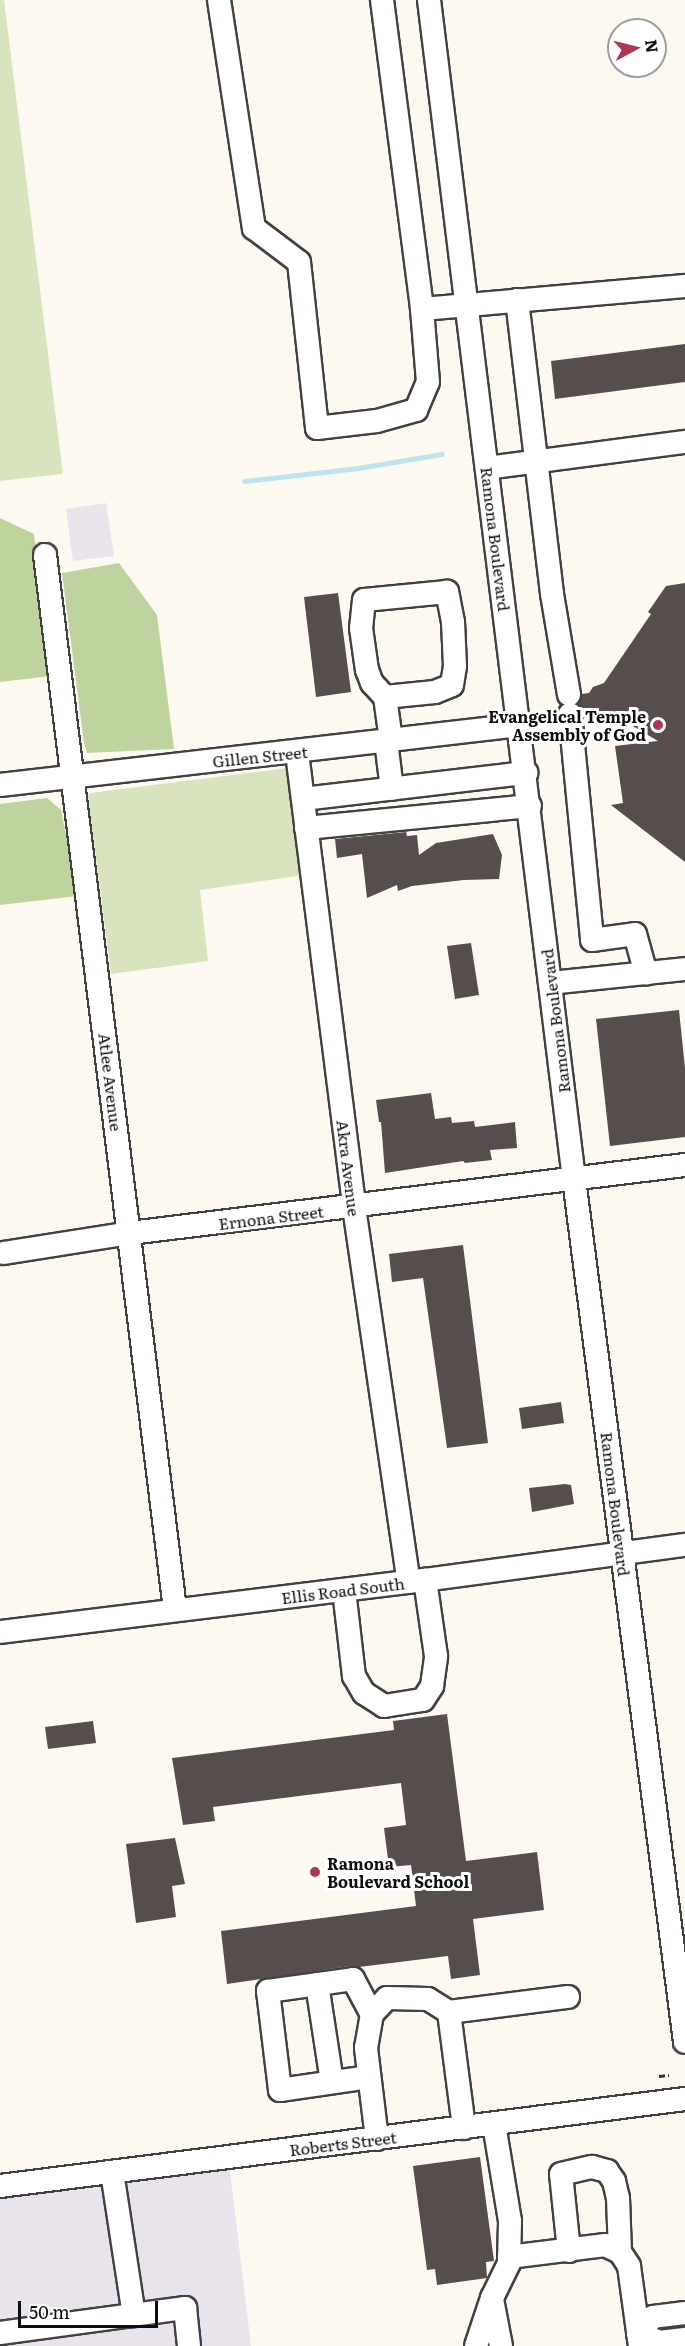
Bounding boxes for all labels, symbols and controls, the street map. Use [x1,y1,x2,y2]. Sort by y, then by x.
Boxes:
north arrow [607,18,667,78]
text: N [640,38,666,54]
street label: Ramona Boulevard [478,466,514,612]
place label: Evangelical Temple Assembly of God [488,706,646,744]
marker: Evangelical Temple Assembly of God [651,718,665,732]
street label: Gillen Street [211,741,309,771]
street label: Ramona Boulevard [537,948,573,1094]
street label: Atlee Avenue [95,1032,127,1132]
street label: Akra Avenue [334,1119,364,1217]
street label: Ernona Street [217,1201,325,1233]
street label: Ramona Boulevard [598,1431,634,1577]
street label: Ellis Road South [280,1573,406,1607]
place label: Ramona Boulevard School [327,1853,469,1891]
marker: Ramona Boulevard School [308,1865,322,1879]
street label: Roberts Street [288,2127,398,2159]
scale bar [21,2289,160,2327]
text: 50 m [29,2298,70,2325]

